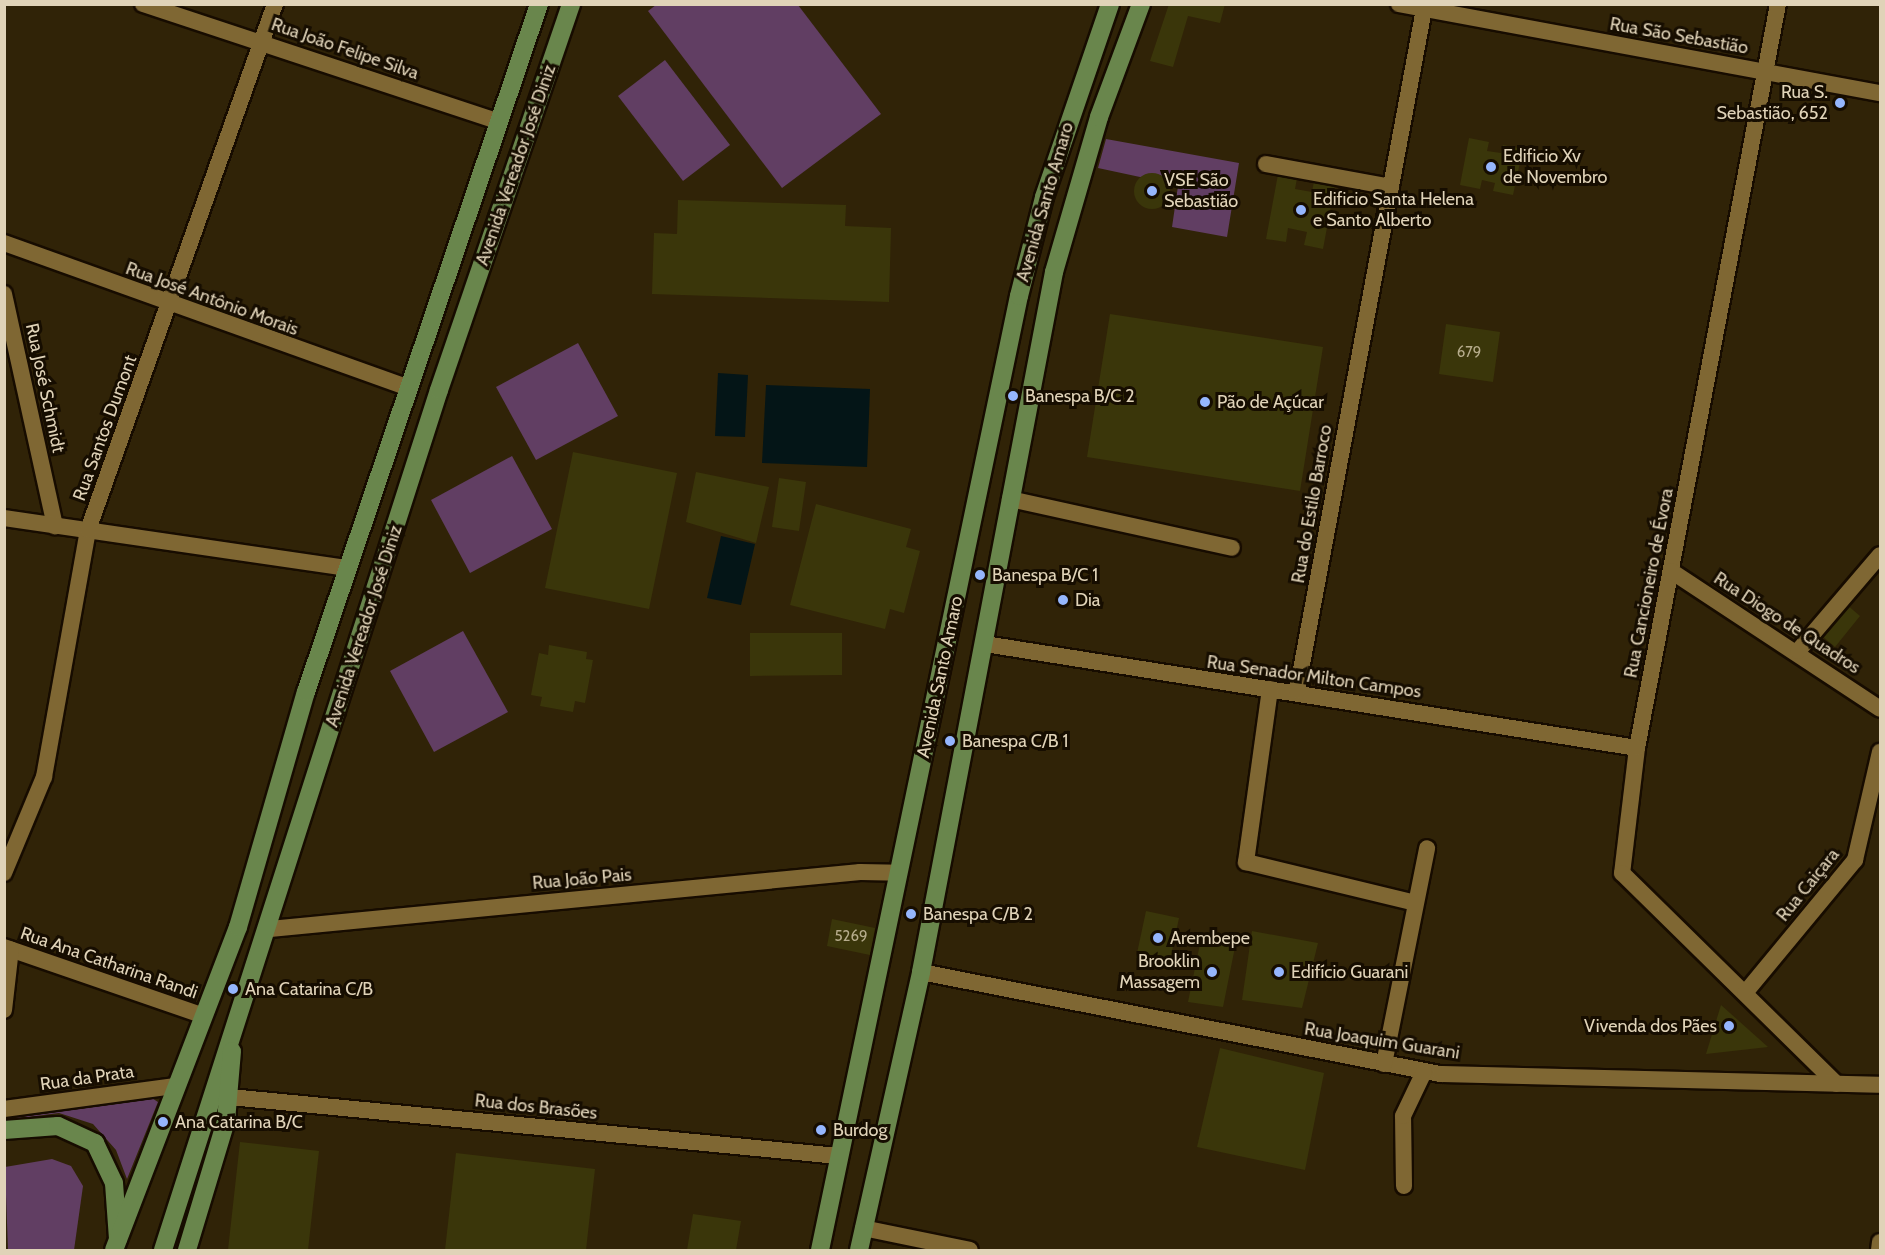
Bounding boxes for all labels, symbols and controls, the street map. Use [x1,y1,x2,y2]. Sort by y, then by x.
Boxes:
street label: Rua São Sebastião [1608,13,1750,59]
street label: Rua João Felipe Silva [268,14,422,84]
street label: Avenida Vereador José Diniz [471,62,561,268]
place label: Rua S. Sebastião, 652 [1716,82,1828,124]
marker: Rua S. Sebastião, 652 [1833,96,1847,110]
street label: Avenida Santo Amaro [1012,120,1078,284]
place label: Edificio Xv de Novembro [1503,146,1607,188]
marker: Edificio Xv de Novembro [1484,160,1498,174]
place label: VSE São Sebastião [1164,170,1238,213]
marker: VSE São Sebastião [1145,184,1159,198]
place label: Edificio Santa Helena e Santo Alberto [1313,189,1474,232]
marker: Edificio Santa Helena e Santo Alberto [1294,203,1308,217]
street label: Rua José Antônio Morais [123,258,301,340]
street label: Rua José Schmidt [21,321,69,455]
house number: 679 [1457,344,1481,362]
street label: Rua Santos Dumont [69,352,141,504]
place label: Banespa B/C 2 [1025,385,1135,407]
marker: Banespa B/C 2 [1006,389,1020,403]
place label: Pão de Açúcar [1217,391,1324,413]
marker: Pão de Açúcar [1198,395,1212,409]
street label: Rua do Estilo Barroco [1287,423,1337,585]
street label: Rua Cancioneiro de Évora [1620,486,1678,680]
street label: Avenida Vereador José Diniz [321,522,407,730]
place label: Banespa B/C 1 [992,564,1098,586]
marker: Banespa B/C 1 [973,568,987,582]
street label: Rua Diogo de Quadros [1710,568,1864,678]
place label: Dia [1075,589,1100,611]
marker: Dia [1056,593,1070,607]
street label: Avenida Santo Amaro [912,594,968,760]
street label: Rua Senador Milton Campos [1205,651,1423,703]
place label: Banespa C/B 1 [962,730,1068,752]
marker: Banespa C/B 1 [943,734,957,748]
street label: Rua Caiçara [1772,844,1844,926]
street label: Rua João Pais [531,864,633,894]
place label: Banespa C/B 2 [923,903,1033,925]
marker: Banespa C/B 2 [904,907,918,921]
street label: Rua Ana Catharina Randi [17,922,201,1004]
place label: Arembepe [1170,927,1250,949]
house number: 5269 [834,928,868,946]
marker: Arembepe [1151,931,1165,945]
place label: Brooklin Massagem [1119,951,1200,994]
place label: Edifício Guarani [1291,961,1408,983]
marker: Brooklin Massagem [1205,965,1219,979]
marker: Edifício Guarani [1272,965,1286,979]
place label: Ana Catarina C/B [245,978,373,1000]
marker: Ana Catarina C/B [226,982,240,996]
place label: Vivenda dos Pães [1584,1015,1717,1037]
street label: Rua Joaquim Guarani [1303,1018,1461,1064]
marker: Vivenda dos Pães [1722,1019,1736,1033]
street label: Rua da Prata [39,1061,135,1095]
street label: Rua dos Brasões [474,1090,598,1124]
place label: Ana Catarina B/C [175,1111,303,1133]
marker: Ana Catarina B/C [156,1115,170,1129]
place label: Burdog [833,1119,887,1141]
marker: Burdog [814,1123,828,1137]

